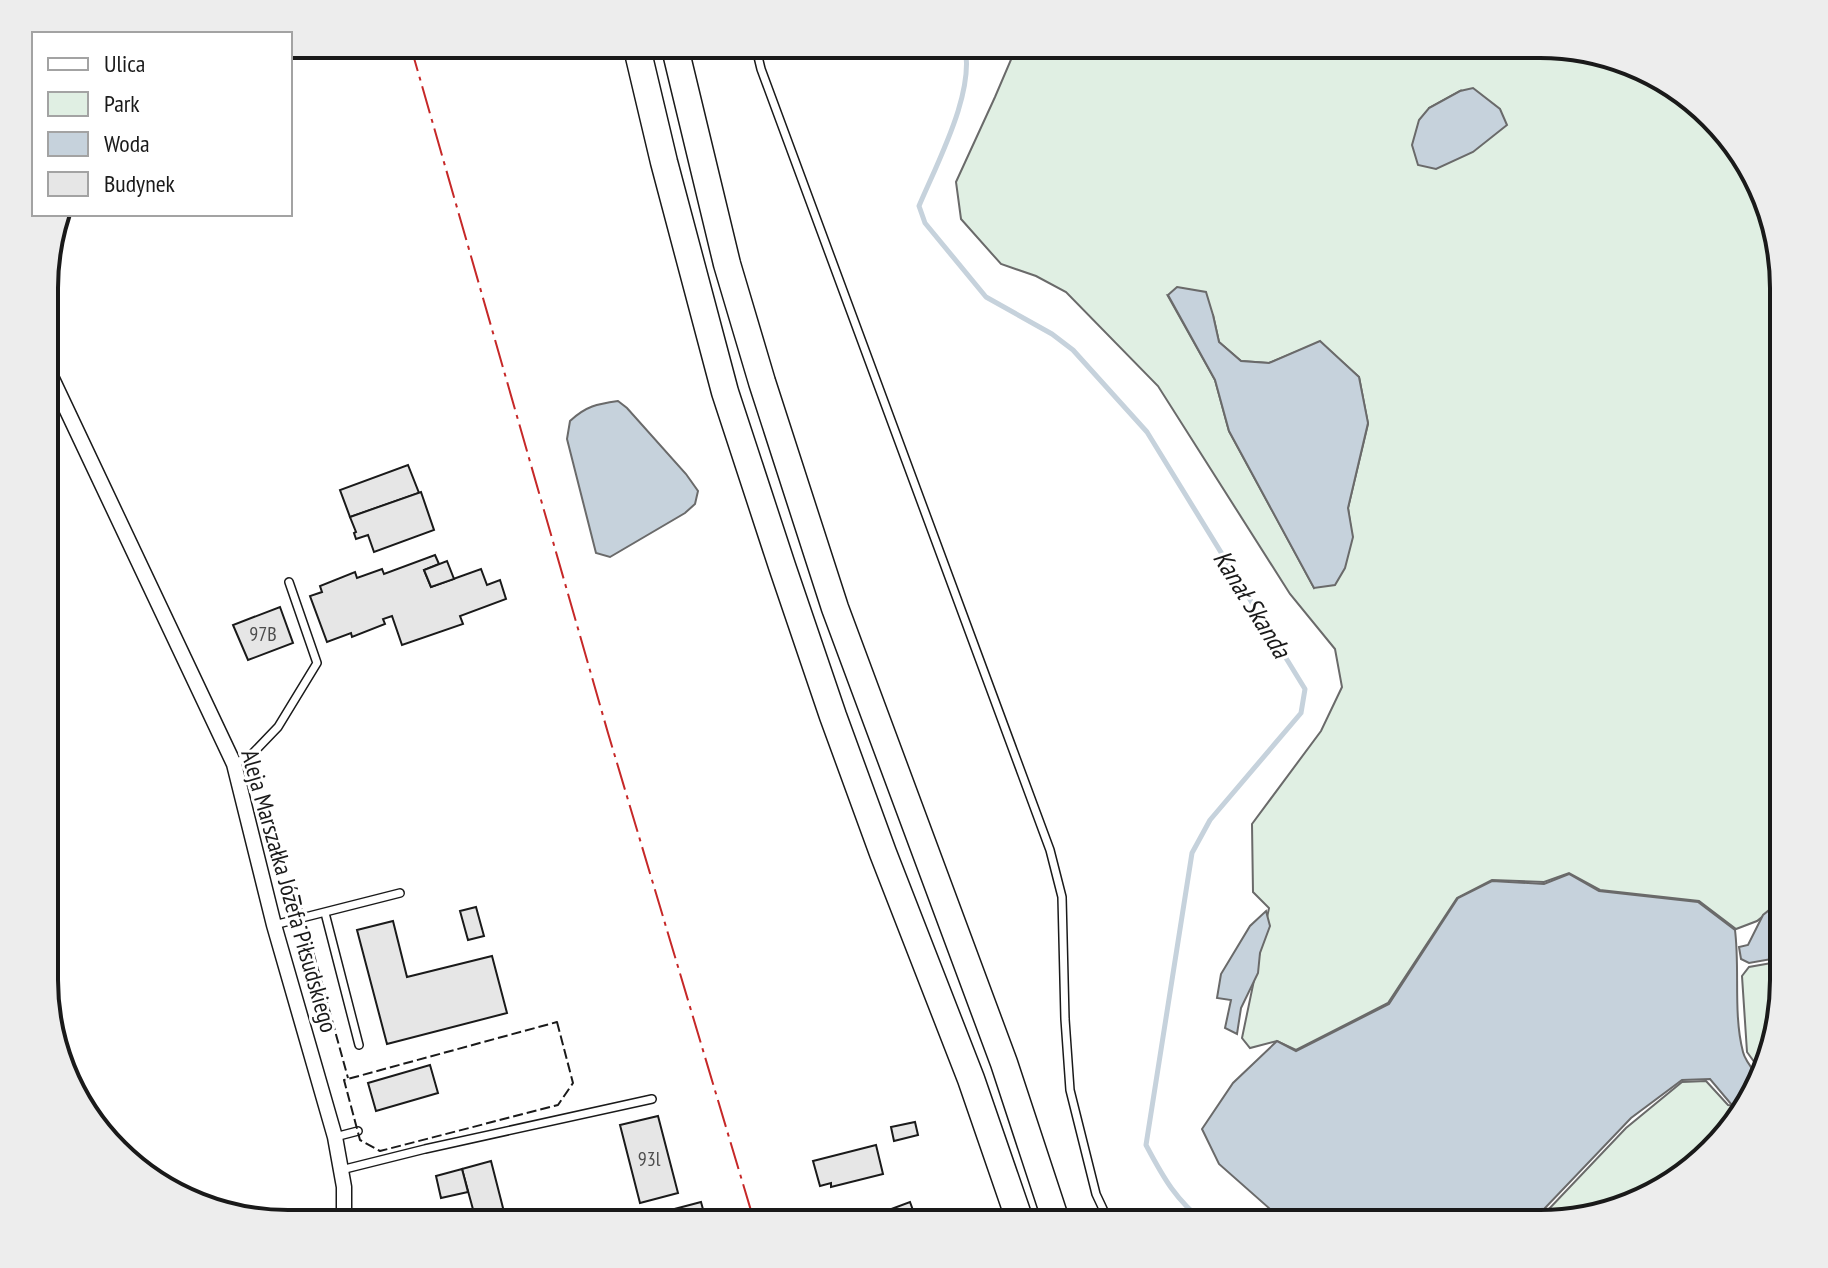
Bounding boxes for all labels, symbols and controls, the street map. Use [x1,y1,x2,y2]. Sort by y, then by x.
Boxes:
legend [32,32,292,216]
text: Ulica [104,48,145,79]
text: Park [104,88,140,119]
text: Woda [104,128,150,159]
text: Budynek [104,168,176,199]
water label: Kanał Skanda [1206,544,1299,665]
house number: 97B [249,621,277,647]
street label: Aleja Marszałka Józefa Piłsudskiego [234,746,345,1036]
house number: 93l [638,1146,661,1172]

